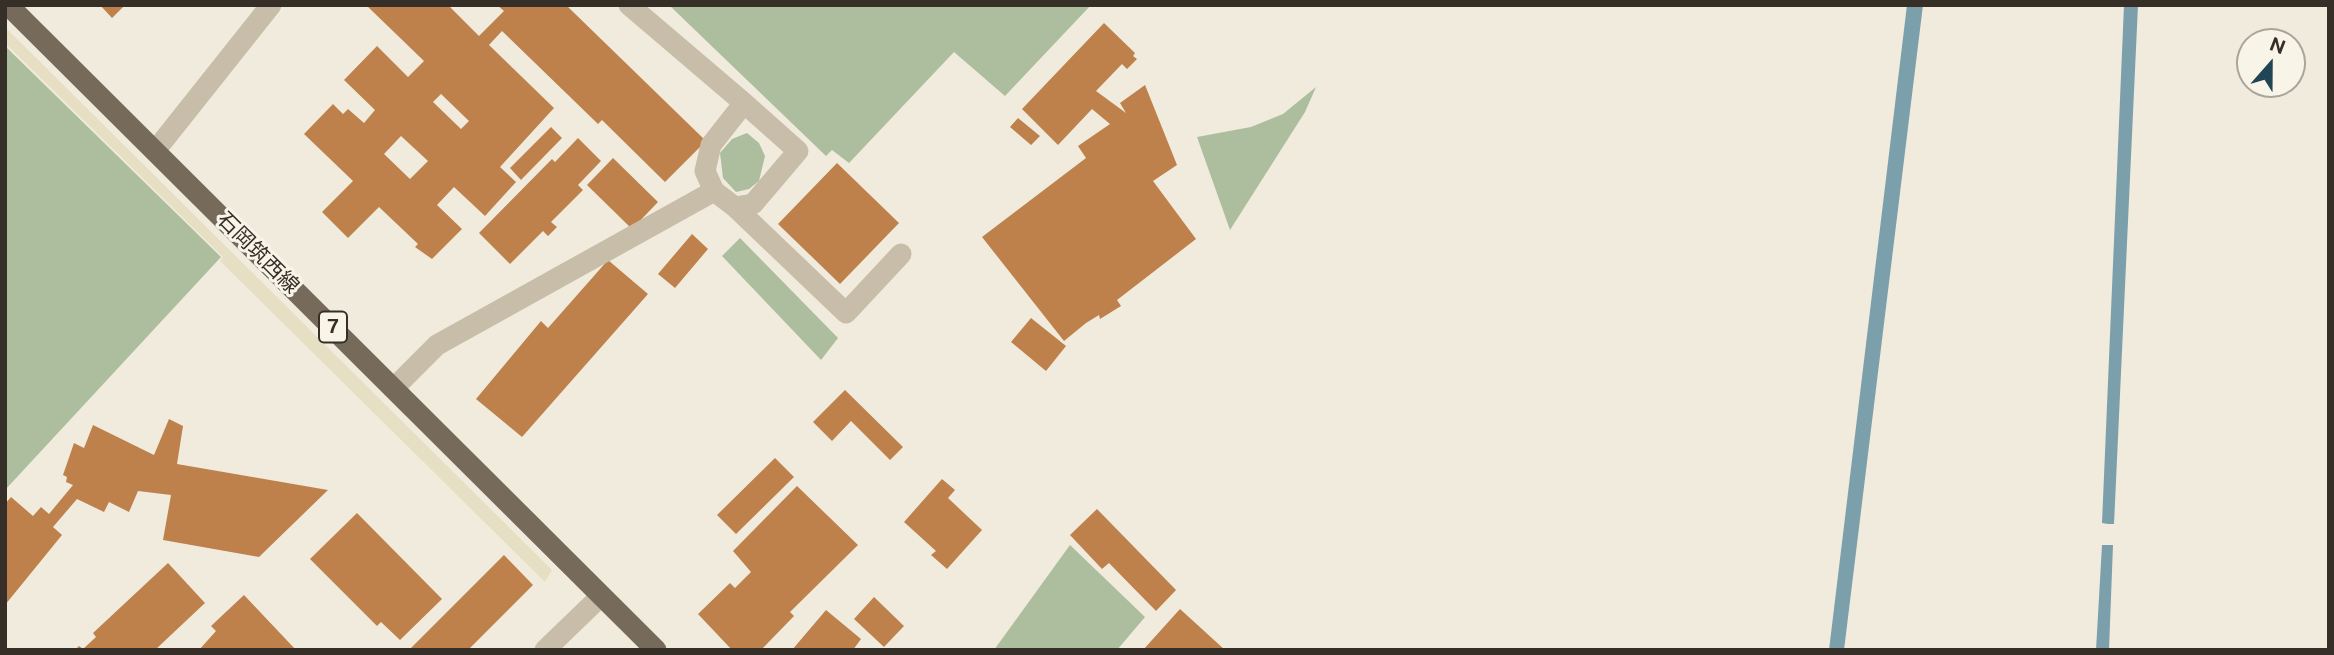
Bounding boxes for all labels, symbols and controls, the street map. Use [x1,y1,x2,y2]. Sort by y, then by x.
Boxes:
north arrow [2236,28,2306,98]
text: N [2267,32,2289,58]
street label: 石岡筑西線 [212,207,304,299]
road number: 7 [319,312,347,342]

